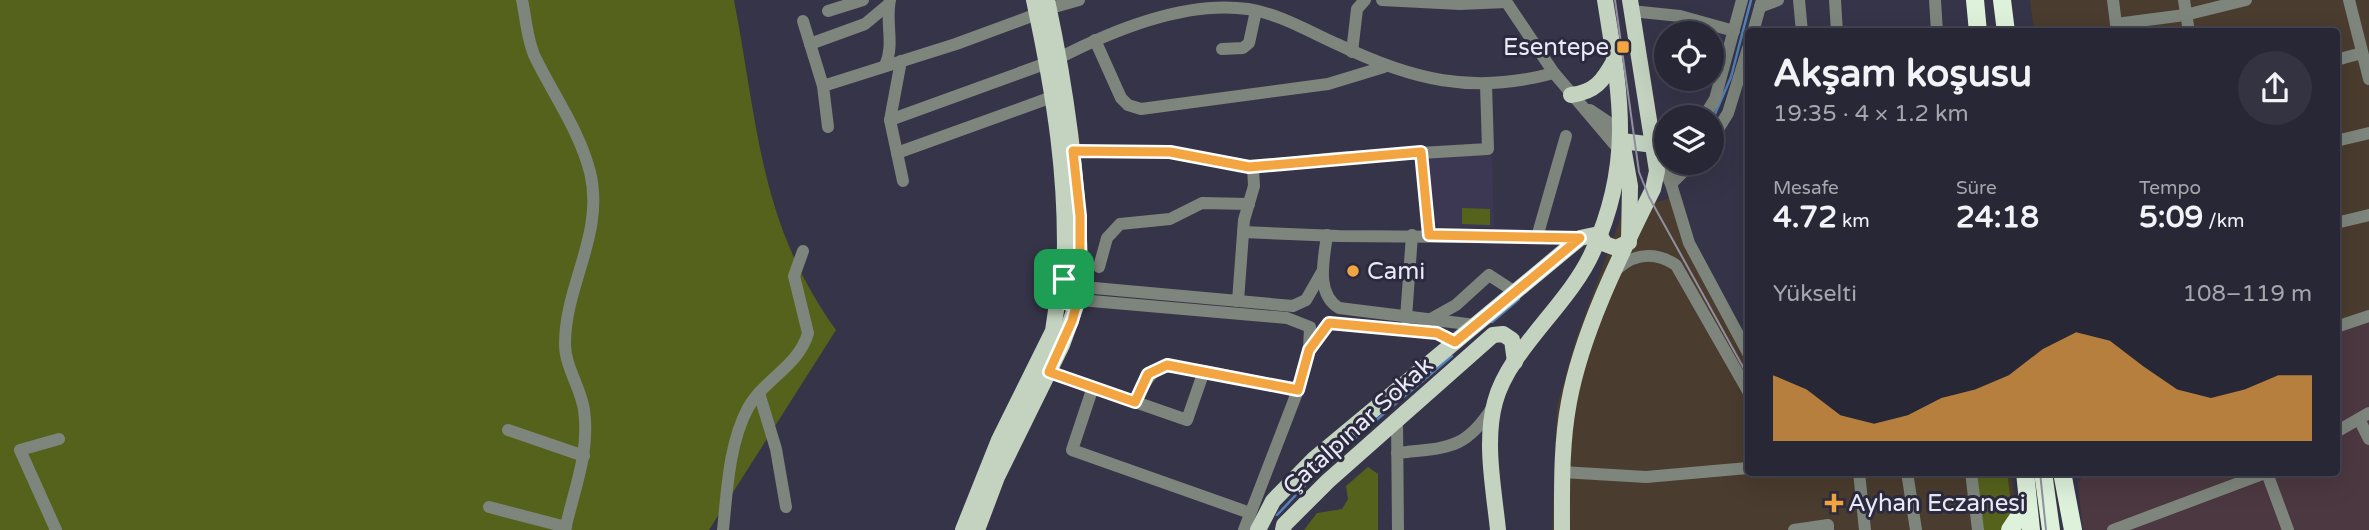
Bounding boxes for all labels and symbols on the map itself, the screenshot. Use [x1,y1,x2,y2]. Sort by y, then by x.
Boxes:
place label: Esentepe [1503,33,1609,62]
marker: Esentepe [1615,39,1631,55]
pin [1034,249,1094,309]
place label: Cami [1367,257,1425,286]
marker: Cami [1345,263,1361,279]
street label: Çatalpınar Sokak [1277,351,1439,501]
place label: Ayhan Eczanesi [1848,489,2026,518]
marker: Ayhan Eczanesi [1826,495,1842,511]

